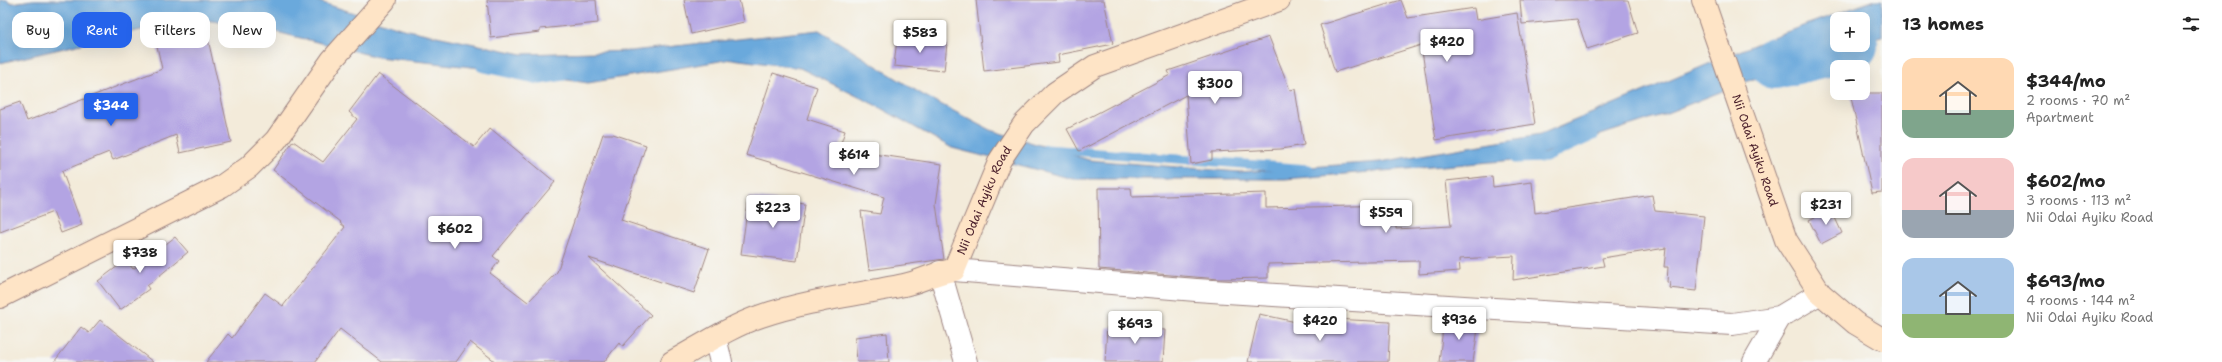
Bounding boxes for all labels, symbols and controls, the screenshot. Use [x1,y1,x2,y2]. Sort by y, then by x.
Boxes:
chip: Buy [12,12,64,48]
chip: Rent [72,12,132,48]
chip: Filters [140,12,210,48]
chip: New [218,12,276,48]
map controls [1830,12,1870,100]
button: + [1830,12,1870,52]
text: 13 homes [1902,13,1984,35]
icon: filters [2180,13,2202,35]
pin: $583 [896,20,944,54]
text: $583 [902,24,938,41]
pin: $420 [1423,29,1471,63]
text: $420 [1429,33,1465,50]
button: − [1830,60,1870,100]
text: $344/mo [2026,70,2106,92]
pin: $300 [1191,71,1239,105]
icon: home [1934,74,1982,122]
text: $300 [1197,75,1233,92]
street label: Nii Odai Ayiku Road [1728,92,1782,209]
text: 2 rooms · 70 m² [2026,92,2130,109]
pin: $344 [87,93,135,127]
text: $344 [93,97,129,114]
text: Apartment [2026,109,2094,126]
pin: $614 [830,142,878,176]
street label: Nii Odai Ayiku Road [953,142,1015,257]
text: $614 [838,146,870,163]
text: $602/mo [2026,170,2106,192]
icon: home [1934,174,1982,222]
pin: $231 [1802,192,1850,226]
text: 3 rooms · 113 m² [2026,192,2131,209]
pin: $223 [749,195,797,229]
text: $231 [1810,196,1842,213]
text: $223 [755,199,791,216]
pin: $559 [1362,200,1410,234]
text: $559 [1369,204,1403,221]
text: Nii Odai Ayiku Road [2026,209,2153,226]
pin: $602 [431,216,479,250]
text: $602 [437,220,473,237]
pin: $738 [116,240,164,274]
text: $738 [122,244,158,261]
text: $693/mo [2026,270,2105,292]
icon: home [1934,274,1982,322]
text: 4 rooms · 144 m² [2026,292,2135,309]
pin: $936 [1435,307,1483,341]
pin: $420 [1296,308,1344,342]
text: Nii Odai Ayiku Road [2026,309,2153,326]
pin: $693 [1111,311,1159,345]
text: $936 [1441,311,1477,328]
text: $420 [1302,312,1338,329]
text: $693 [1117,315,1153,332]

